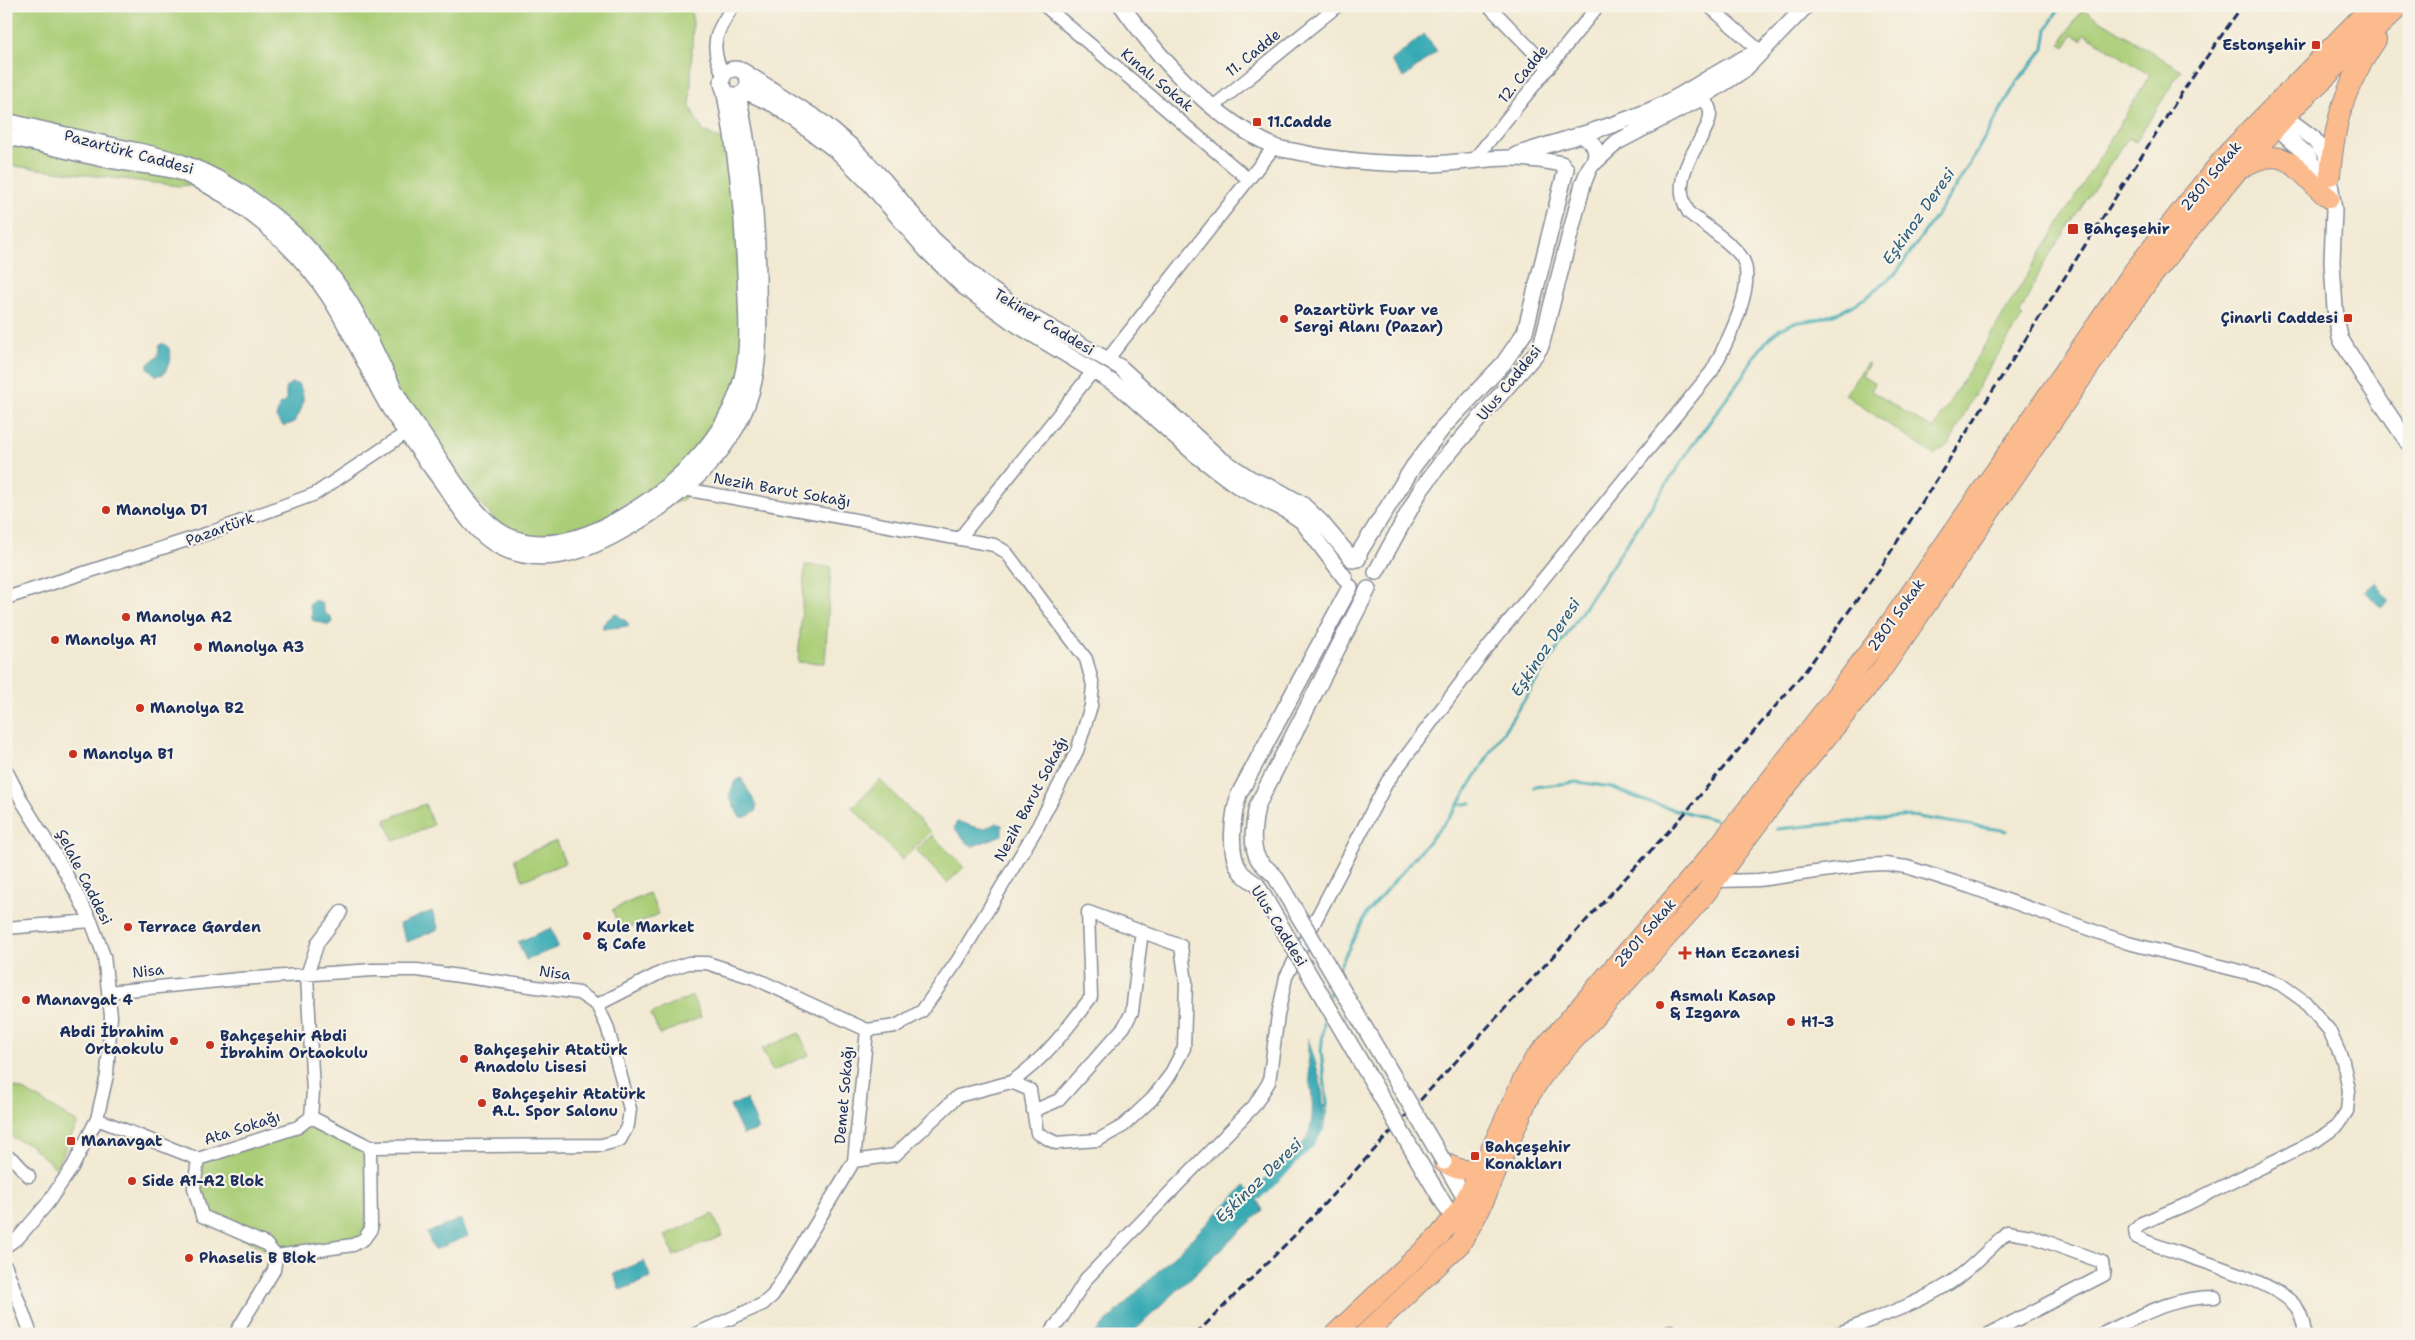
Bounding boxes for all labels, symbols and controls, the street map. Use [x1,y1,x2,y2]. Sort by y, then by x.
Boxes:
street label: 11. Cadde [1221,25,1285,81]
place label: Estonşehir [2222,35,2306,55]
marker: Estonşehir [2310,39,2322,51]
street label: 12. Cadde [1493,41,1553,107]
street label: Kınalı Sokak [1117,44,1197,116]
place label: 11.Cadde [1267,112,1332,132]
marker: 11.Cadde [1251,116,1263,128]
street label: Pazartürk Caddesi [62,125,196,179]
street label: 2801 Sokak [2176,137,2246,215]
water label: Eşkinoz Deresi [1877,164,1960,269]
place label: Bahçeşehir [2084,219,2170,239]
marker: Bahçeşehir [2066,222,2080,236]
street label: Tekiner Caddesi [990,284,1098,360]
place label: Pazartürk Fuar ve Sergi Alanı (Pazar) [1294,300,1443,337]
place label: Çinarli Caddesi [2221,308,2338,328]
marker: Çinarli Caddesi [2342,312,2354,324]
marker: Pazartürk Fuar ve Sergi Alanı (Pazar) [1278,313,1290,325]
street label: Ulus Caddesi [1472,341,1546,425]
street label: Nezih Barut Sokağı [712,468,852,512]
place label: Manolya D1 [116,500,208,520]
marker: Manolya D1 [100,504,112,516]
street label: Pazartürk [183,507,257,551]
street label: 2801 Sokak [1863,575,1929,655]
water label: Eşkinoz Deresi [1506,594,1585,700]
place label: Manolya A2 [136,607,233,627]
marker: Manolya A2 [120,611,132,623]
place label: Manolya A1 [65,630,157,650]
marker: Manolya A1 [49,634,61,646]
place label: Manolya A3 [208,637,304,657]
marker: Manolya A3 [192,641,204,653]
place label: Manolya B2 [150,698,245,718]
marker: Manolya B2 [134,702,146,714]
street label: Nezih Barut Sokağı [990,733,1072,865]
place label: Manolya B1 [83,744,174,764]
marker: Manolya B1 [67,748,79,760]
street label: Şelale Caddesi [51,826,117,928]
street label: Ulus Caddesi [1246,882,1312,970]
street label: 2801 Sokak [1610,894,1680,972]
place label: Terrace Garden [138,917,261,937]
place label: Kule Market & Cafe [597,917,694,954]
marker: Terrace Garden [122,921,134,933]
marker: Kule Market & Cafe [581,930,593,942]
place label: Han Eczanesi [1695,943,1800,963]
marker: Han Eczanesi [1679,947,1691,959]
street label: Nisa [131,959,166,983]
street label: Nisa [538,961,573,985]
place label: Asmalı Kasap & Izgara [1670,986,1776,1023]
place label: Manavgat 4 [36,990,134,1010]
marker: Manavgat 4 [20,994,32,1006]
marker: Asmalı Kasap & Izgara [1654,999,1666,1011]
place label: H1-3 [1801,1012,1834,1032]
marker: H1-3 [1785,1016,1797,1028]
place label: Abdi İbrahim Ortaokulu [59,1022,164,1059]
place label: Bahçeşehir Abdi İbrahim Ortaokulu [220,1026,368,1063]
marker: Abdi İbrahim Ortaokulu [168,1035,180,1047]
marker: Bahçeşehir Abdi İbrahim Ortaokulu [204,1039,216,1051]
place label: Bahçeşehir Atatürk Anadolu Lisesi [474,1040,628,1077]
street label: Demet Sokağı [830,1045,858,1145]
marker: Bahçeşehir Atatürk Anadolu Lisesi [458,1053,470,1065]
place label: Bahçeşehir Atatürk A.L. Spor Salonu [492,1084,646,1121]
marker: Bahçeşehir Atatürk A.L. Spor Salonu [476,1097,488,1109]
street label: Ata Sokağı [201,1106,283,1150]
place label: Manavgat [81,1131,162,1151]
water label: Eşkinoz Deresi [1210,1133,1307,1227]
marker: Manavgat [65,1135,77,1147]
place label: Bahçeşehir Konakları [1485,1137,1571,1174]
marker: Bahçeşehir Konakları [1469,1150,1481,1162]
place label: Side A1-A2 Blok [142,1171,264,1191]
marker: Side A1-A2 Blok [126,1175,138,1187]
place label: Phaselis B Blok [199,1248,316,1268]
marker: Phaselis B Blok [183,1252,195,1264]

